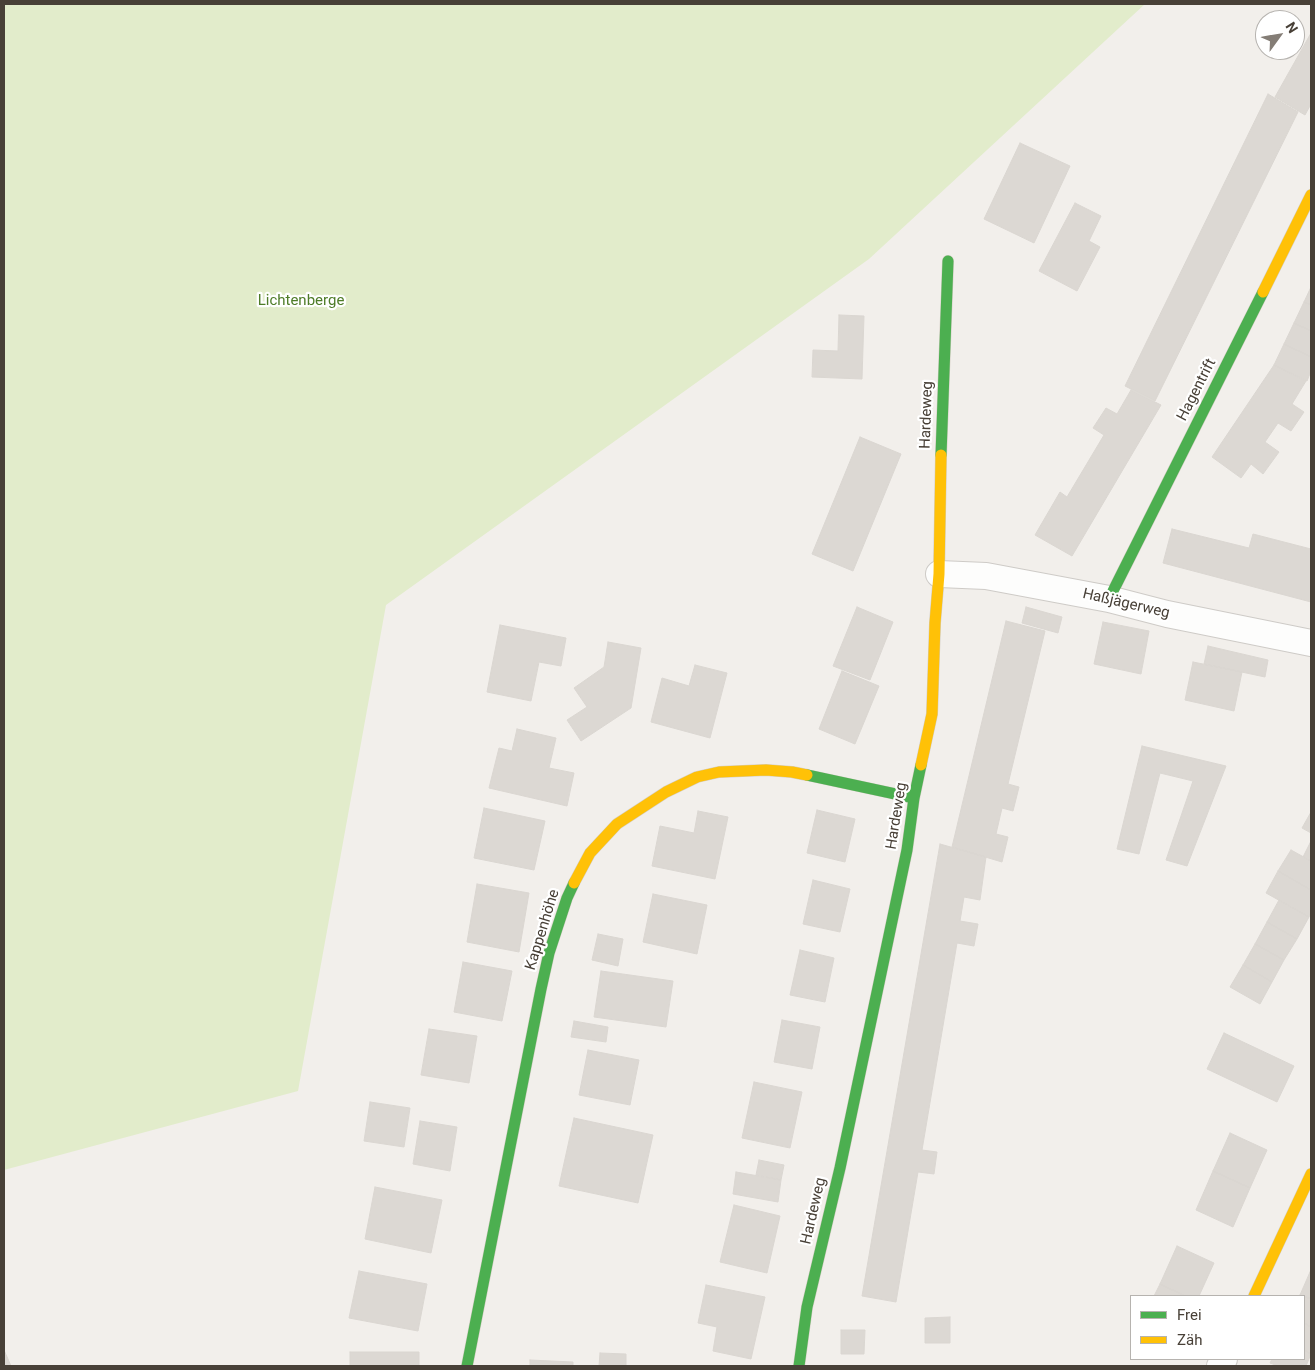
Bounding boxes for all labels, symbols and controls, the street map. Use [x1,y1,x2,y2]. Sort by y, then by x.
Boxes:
north arrow [1255,10,1305,60]
text: N [1282,19,1301,36]
park label: Lichtenberge [258,292,344,310]
street label: Hagentrift [1174,356,1220,424]
street label: Hardeweg [917,381,937,449]
street label: Haßjägerweg [1081,585,1171,623]
street label: Hardeweg [883,781,911,851]
street label: Kappenhöhe [522,887,564,973]
street label: Hardeweg [798,1176,830,1246]
legend [1130,1295,1305,1360]
text: Frei [1177,1306,1202,1324]
text: Zäh [1177,1331,1202,1349]

